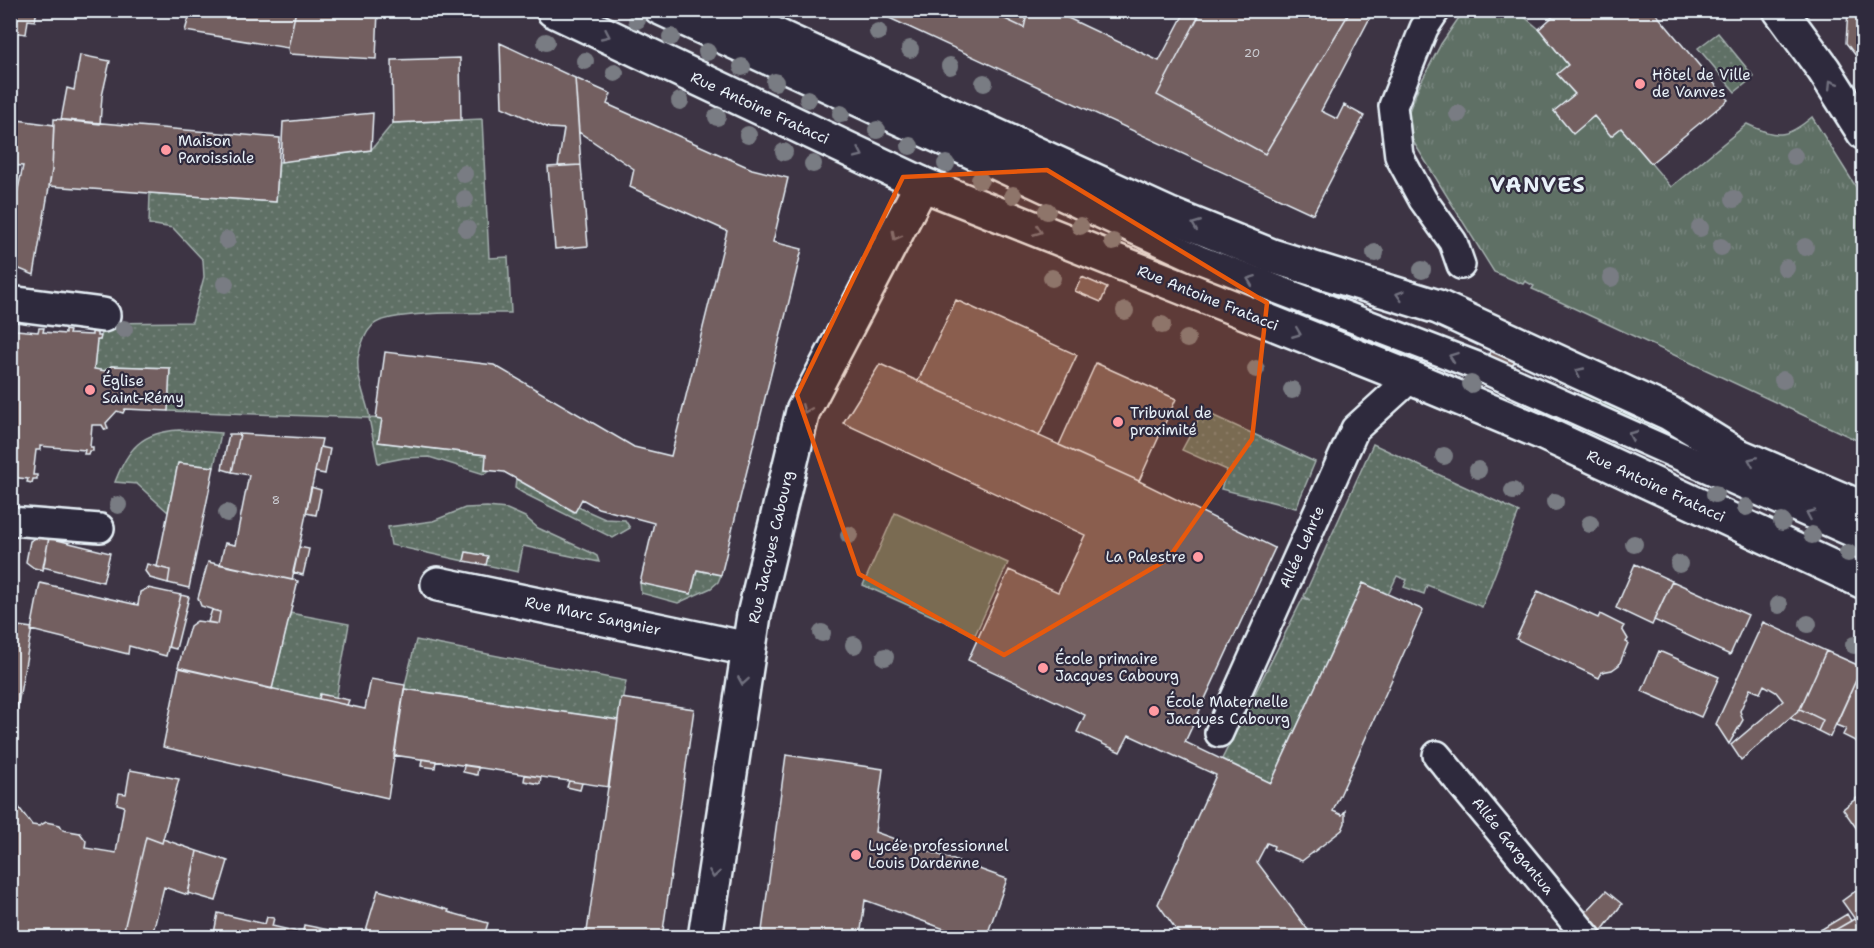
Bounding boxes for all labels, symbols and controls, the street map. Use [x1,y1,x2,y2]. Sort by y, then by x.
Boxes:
one-way arrow [600,28,611,40]
house number: 20 [1244,45,1260,61]
place label: Hôtel de Ville de Vanves [1652,65,1751,102]
street label: Rue Antoine Fratacci [687,67,833,149]
marker: Hôtel de Ville de Vanves [1633,77,1647,91]
one-way arrow [1828,80,1840,90]
place label: Maison Paroissiale [178,131,255,168]
marker: Maison Paroissiale [159,143,173,157]
one-way arrow [852,147,863,159]
district label: VANVES [1490,171,1586,199]
one-way arrow [1191,220,1202,232]
one-way arrow [1032,223,1043,236]
one-way arrow [891,230,903,241]
street label: Rue Antoine Fratacci [1134,260,1282,336]
one-way arrow [1247,275,1258,287]
one-way arrow [1395,290,1406,302]
one-way arrow [1292,326,1302,339]
one-way arrow [1448,352,1459,364]
one-way arrow [1575,367,1586,379]
place label: Église Saint-Rémy [102,370,184,408]
marker: Église Saint-Rémy [83,383,97,397]
place label: Tribunal de proximité [1130,403,1212,440]
one-way arrow [800,404,813,414]
marker: Tribunal de proximité [1111,415,1125,429]
one-way arrow [1627,430,1638,442]
street label: Rue Antoine Fratacci [1583,445,1729,527]
one-way arrow [1747,456,1758,468]
street label: Rue Jacques Cabourg [744,469,798,625]
house number: 8 [272,492,280,508]
street label: Allée Lehrte [1275,503,1329,591]
one-way arrow [1805,509,1816,521]
place label: La Palestre [1105,547,1186,567]
marker: La Palestre [1191,550,1205,564]
street label: Rue Marc Sangnier [523,592,663,640]
place label: École primaire Jacques Cabourg [1055,648,1179,686]
marker: École primaire Jacques Cabourg [1036,661,1050,675]
one-way arrow [737,675,750,685]
place label: École Maternelle Jacques Cabourg [1166,691,1290,729]
marker: École Maternelle Jacques Cabourg [1147,704,1161,718]
street label: Allée Gargantua [1467,793,1559,900]
place label: Lycée professionnel Louis Dardenne [868,836,1009,873]
marker: Lycée professionnel Louis Dardenne [849,848,863,862]
one-way arrow [709,869,721,878]

